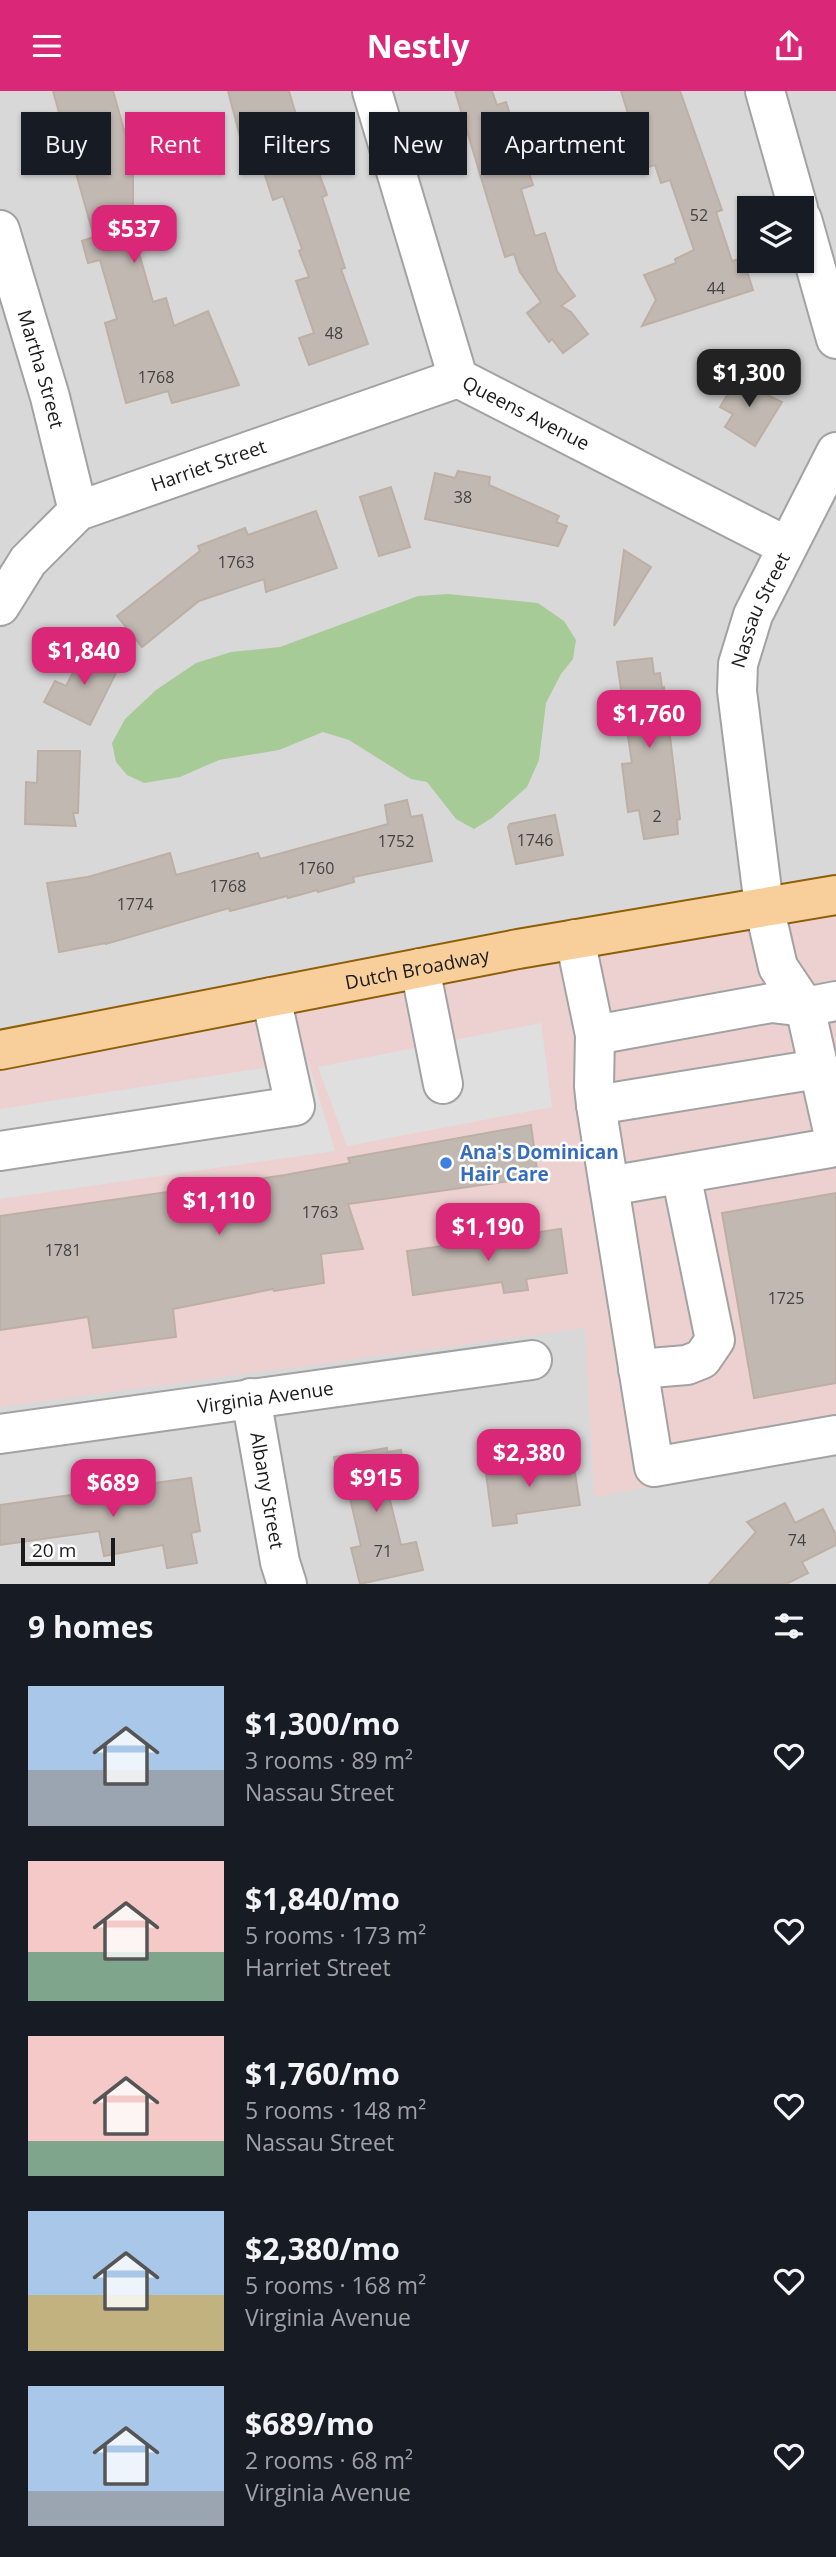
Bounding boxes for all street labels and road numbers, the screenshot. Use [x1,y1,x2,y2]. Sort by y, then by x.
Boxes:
street label: Martha Street [12,307,70,431]
street label: Queens Avenue [458,369,594,456]
street label: Harriet Street [147,433,270,497]
street label: Nassau Street [725,548,796,671]
street label: Dutch Broadway [343,942,492,995]
street label: Virginia Avenue [196,1375,335,1419]
street label: Albany Street [244,1430,291,1551]

